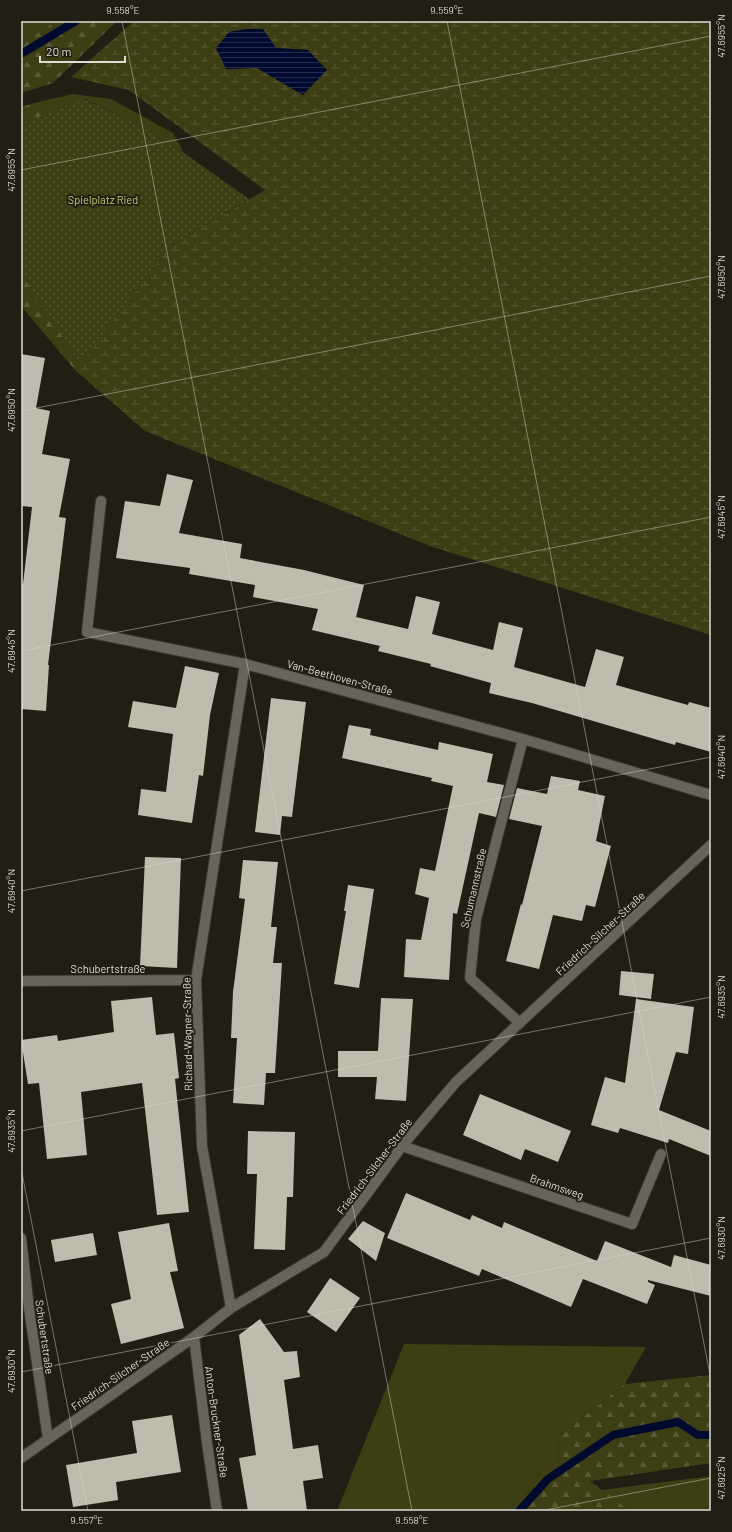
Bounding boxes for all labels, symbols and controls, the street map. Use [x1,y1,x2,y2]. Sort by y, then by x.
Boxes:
text: 9.558°E [106,4,140,16]
text: 9.559°E [430,4,464,16]
text: 47.6955°N [715,14,727,58]
scale bar [40,38,125,64]
text: 20 m [46,44,72,58]
text: 47.6955°N [5,148,17,192]
park label: Spielplatz Ried [68,193,138,206]
text: 47.6950°N [715,255,727,299]
text: 47.6950°N [5,388,17,432]
text: 47.6945°N [715,495,727,539]
text: 47.6945°N [5,629,17,673]
street label: Van-Beethoven-Straße [286,657,394,697]
text: 47.6940°N [715,735,727,779]
street label: Schumannstraße [458,847,489,929]
text: 47.6940°N [5,869,17,913]
street label: Friedrich-Silcher-Straße [553,888,647,978]
street label: Schubertstraße [71,962,146,975]
text: 47.6935°N [715,975,727,1019]
street label: Richard-Wagner-Straße [180,977,194,1091]
text: 47.6935°N [5,1109,17,1153]
street label: Friedrich-Silcher-Straße [334,1115,414,1217]
street label: Brahmsweg [528,1171,586,1201]
text: 47.6930°N [715,1216,727,1260]
street label: Schubertstraße [33,1299,57,1375]
street label: Friedrich-Silcher-Straße [68,1335,172,1413]
text: 47.6930°N [5,1349,17,1393]
street label: Anton-Bruckner-Straße [203,1365,231,1479]
text: 47.6925°N [715,1456,727,1500]
text: 9.557°E [71,1514,103,1526]
text: 9.558°E [395,1514,429,1526]

